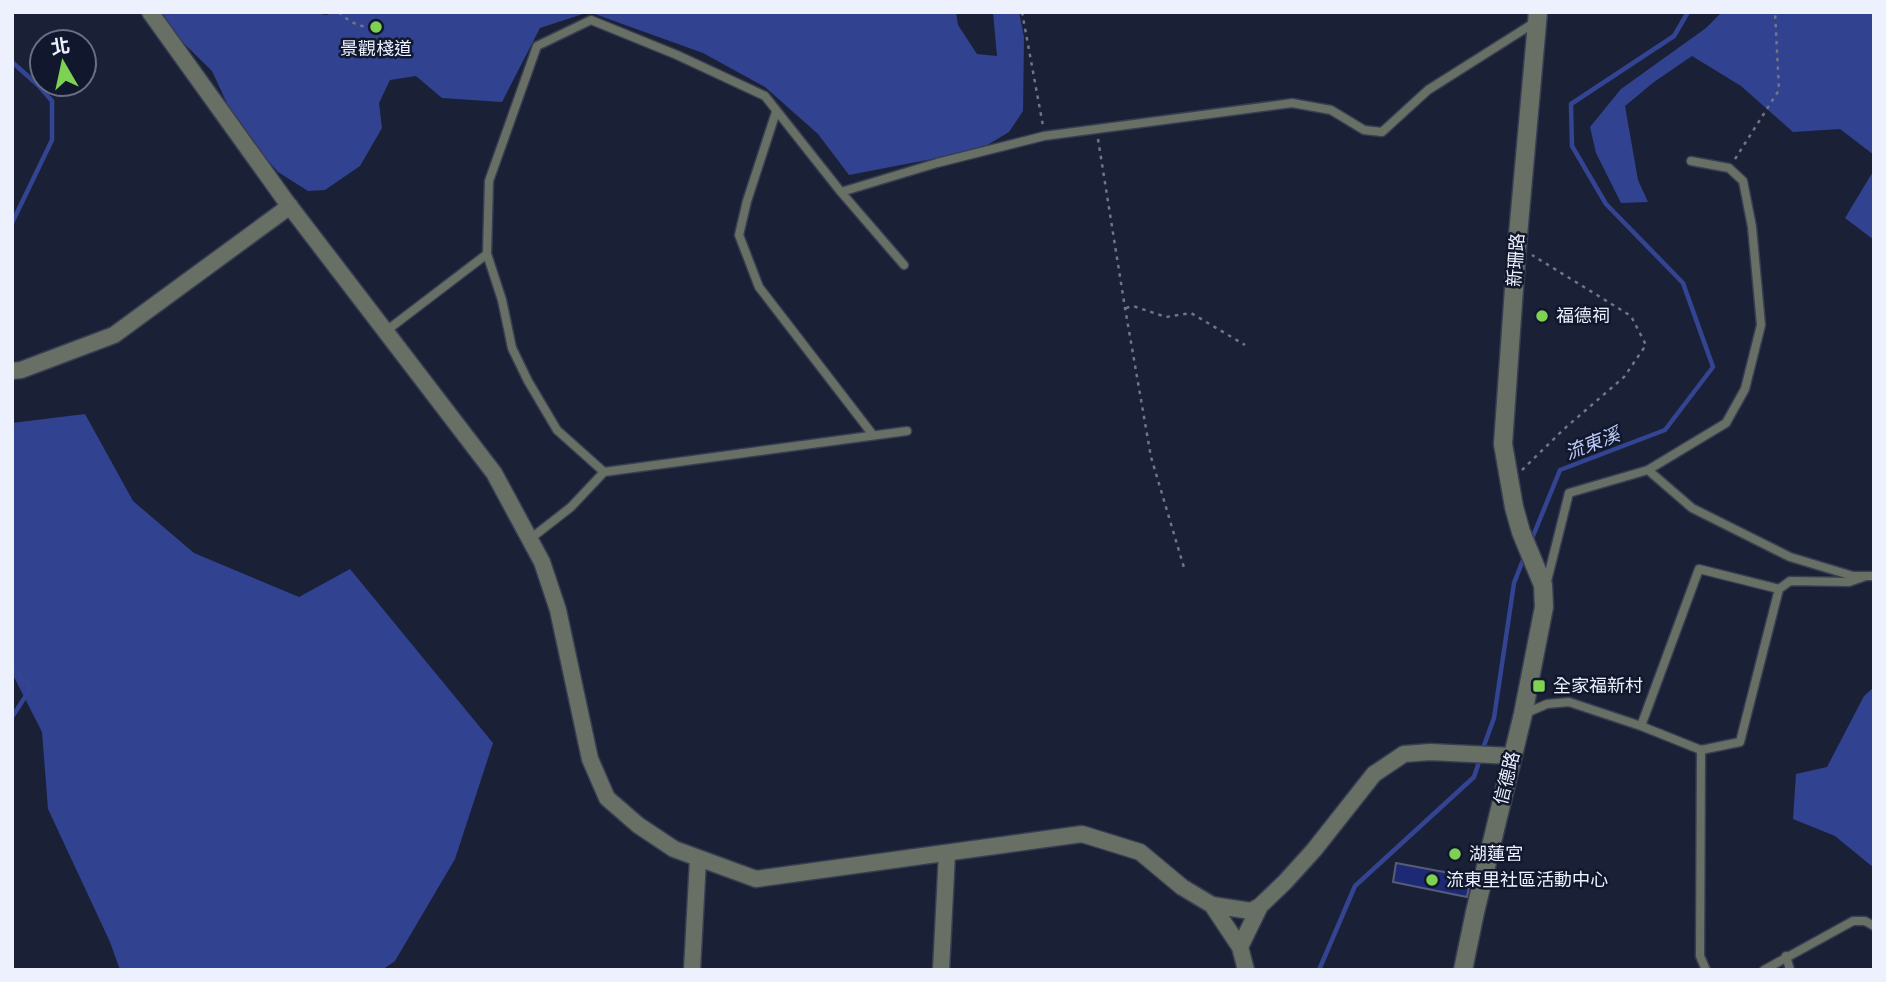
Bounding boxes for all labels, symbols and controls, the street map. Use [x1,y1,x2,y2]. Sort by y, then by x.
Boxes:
marker: 景觀棧道 [368,19,384,35]
north arrow [28,28,98,98]
text: 北 [49,34,72,60]
place label: 景觀棧道 [340,38,412,60]
street label: 新珊路 [1503,232,1529,288]
place label: 福德祠 [1556,305,1610,327]
marker: 福德祠 [1534,308,1550,324]
water label: 流東溪 [1561,421,1626,464]
place label: 全家福新村 [1553,675,1643,697]
marker: 全家福新村 [1531,678,1547,694]
street label: 信德路 [1490,749,1524,807]
place label: 湖蓮宮 [1469,843,1523,865]
marker: 湖蓮宮 [1447,846,1463,862]
place label: 流東里社區活動中心 [1446,869,1608,891]
marker: 流東里社區活動中心 [1424,872,1440,888]

